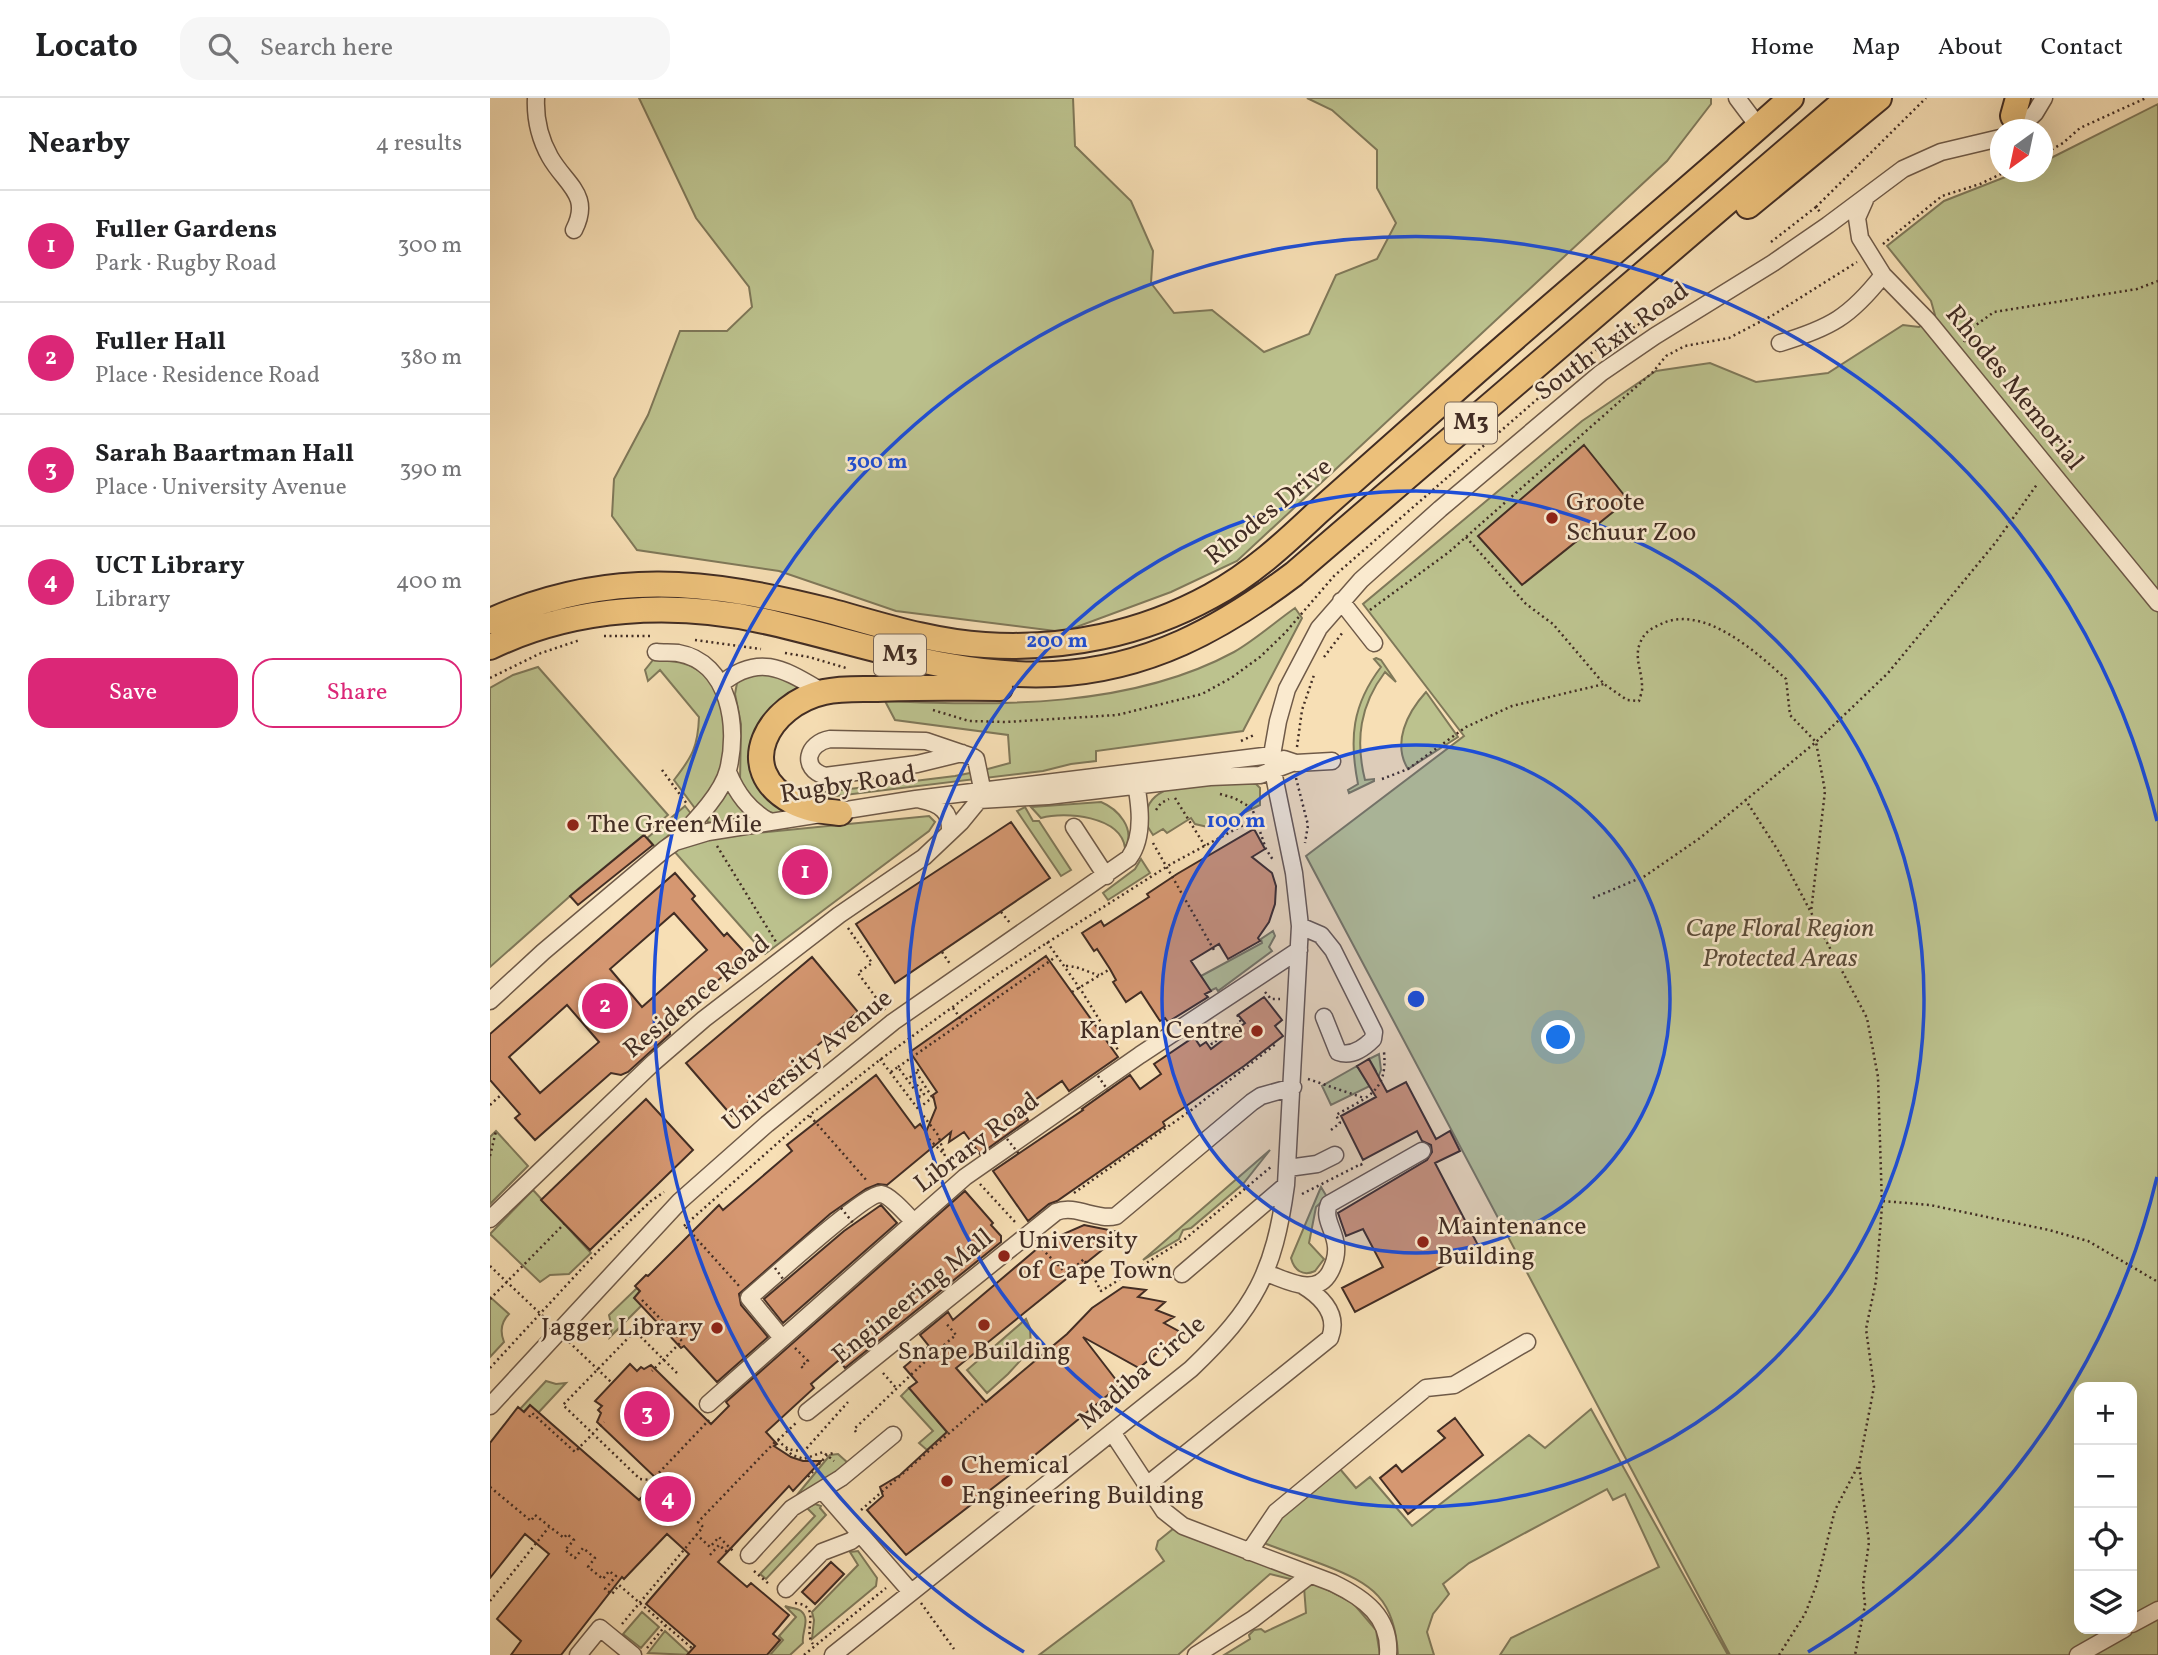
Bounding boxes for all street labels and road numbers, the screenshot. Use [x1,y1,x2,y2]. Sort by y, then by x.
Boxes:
street label: South Exit Road [1528,274,1696,410]
street label: Rhodes Memorial [1936,298,2092,478]
road number: M3 [1445,402,1497,444]
street label: Rhodes Drive [1198,450,1340,574]
road number: M3 [874,634,926,676]
street label: Rugby Road [778,757,918,813]
street label: Residence Road [616,927,778,1067]
street label: University Avenue [715,981,901,1141]
street label: Library Road [907,1084,1047,1202]
street label: Engineering Mall [825,1221,1001,1373]
street label: Madiba Circle [1070,1307,1214,1439]

